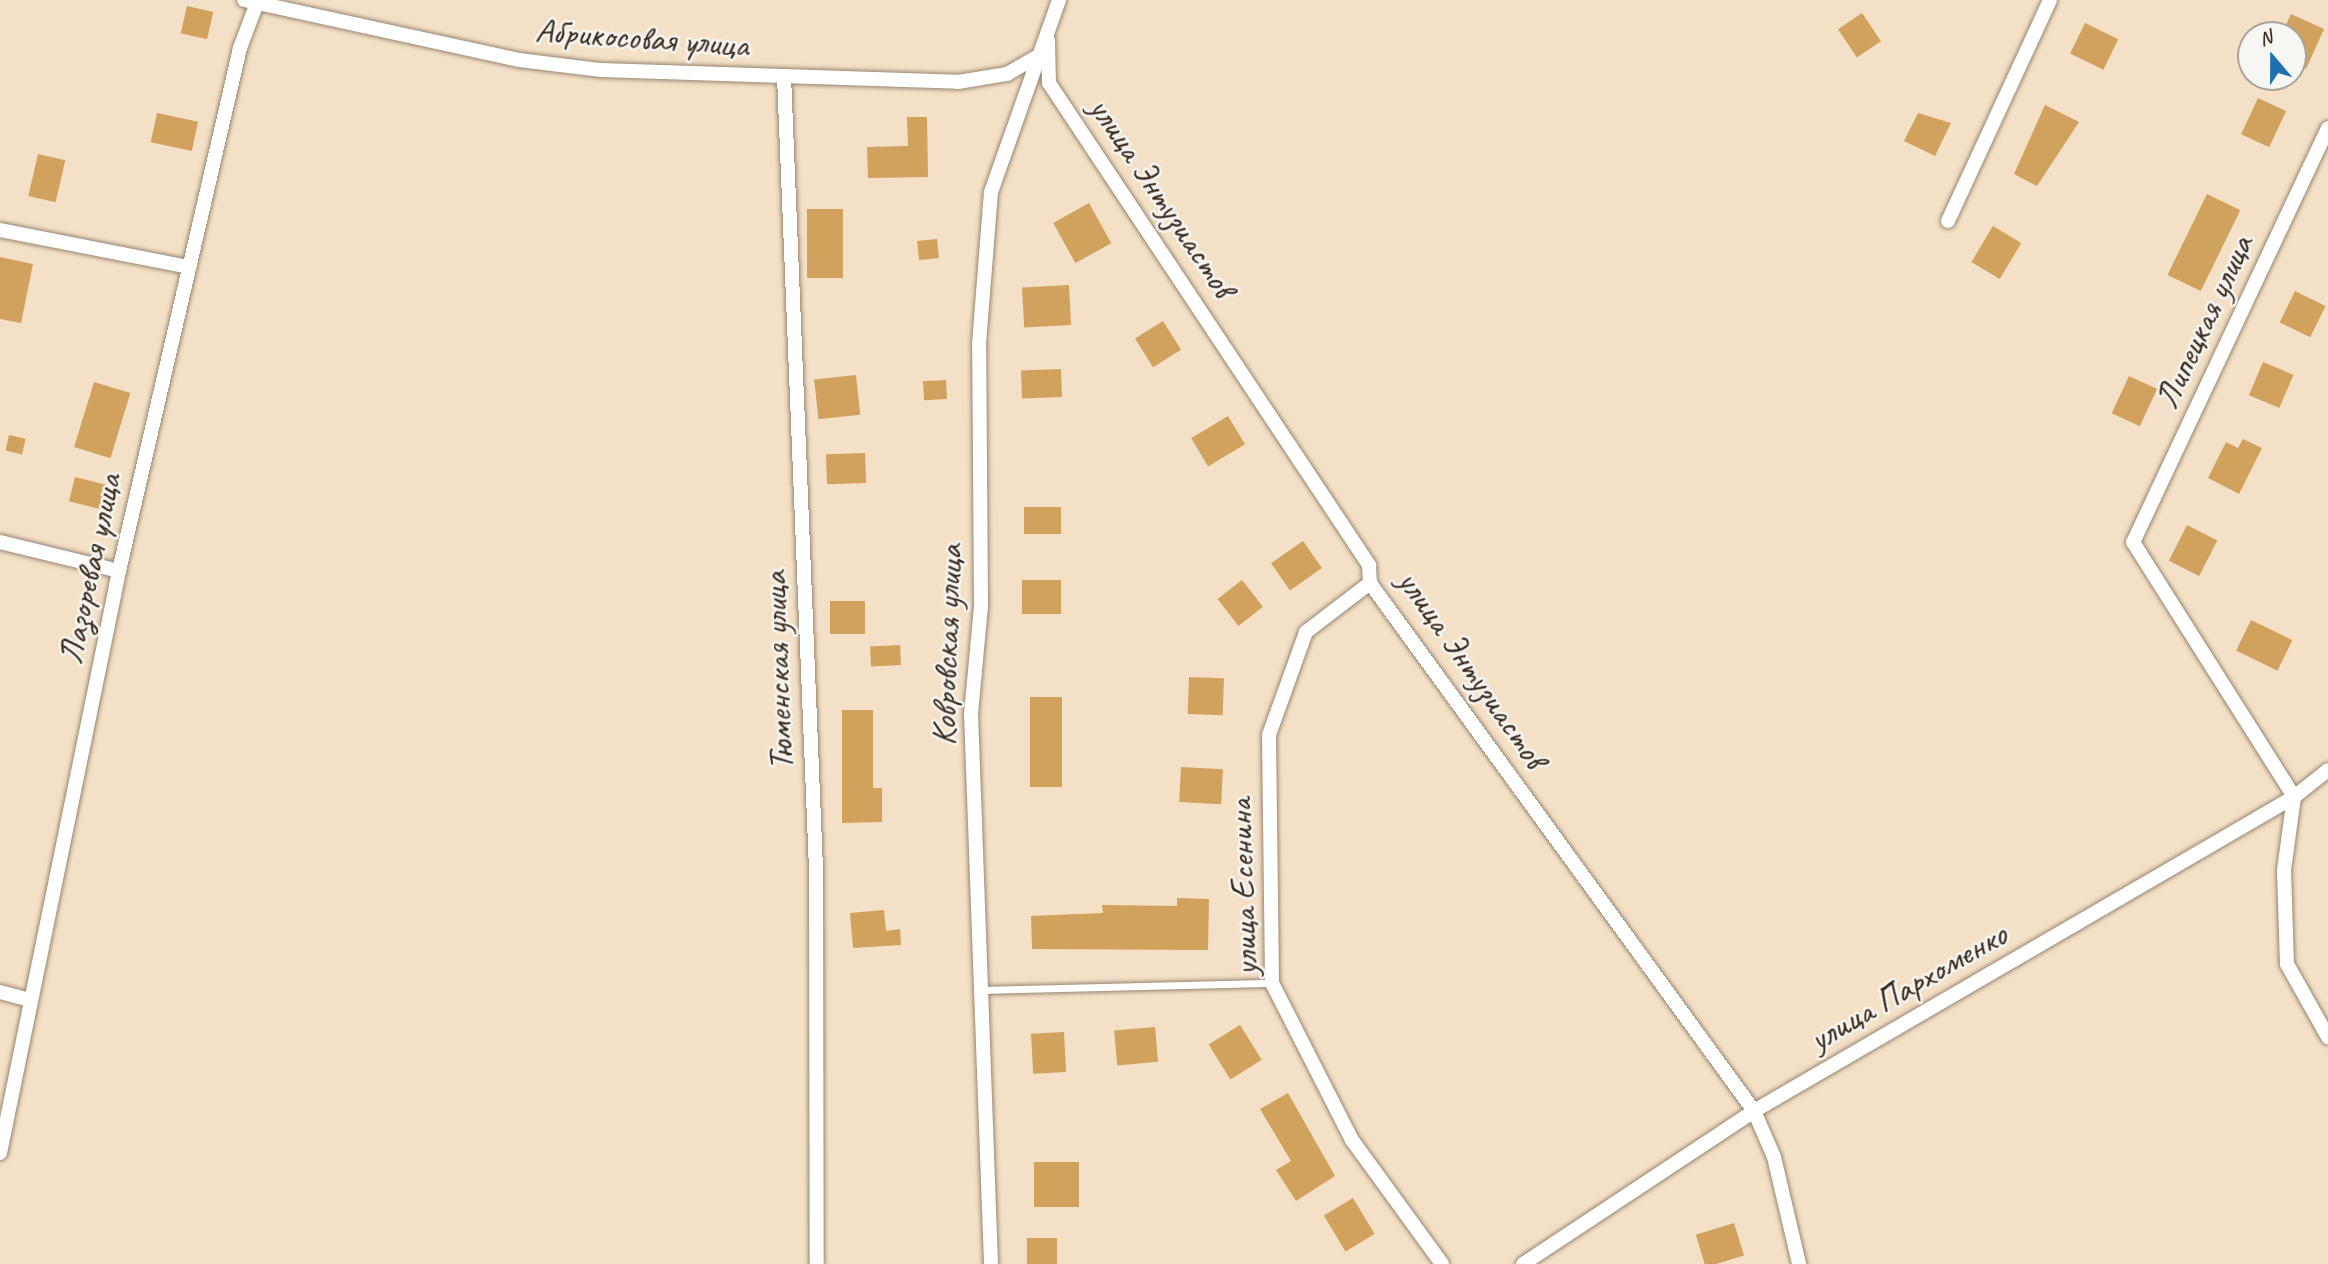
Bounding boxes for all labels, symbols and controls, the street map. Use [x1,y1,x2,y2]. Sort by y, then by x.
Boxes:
street label: Абрикосовая улица [533,10,751,66]
north arrow [2237,21,2307,91]
text: N [2256,25,2275,51]
street label: улица Энтузиастов [1078,87,1246,307]
street label: Липецкая улица [2145,228,2263,416]
street label: Лазоревая улица [49,469,131,669]
street label: Ковровская улица [922,543,972,747]
street label: улица Энтузиастов [1387,560,1557,778]
street label: Тюменская улица [753,569,803,773]
street label: улица Есенина [1219,798,1267,976]
street label: улица Пархоменко [1803,914,2013,1060]

